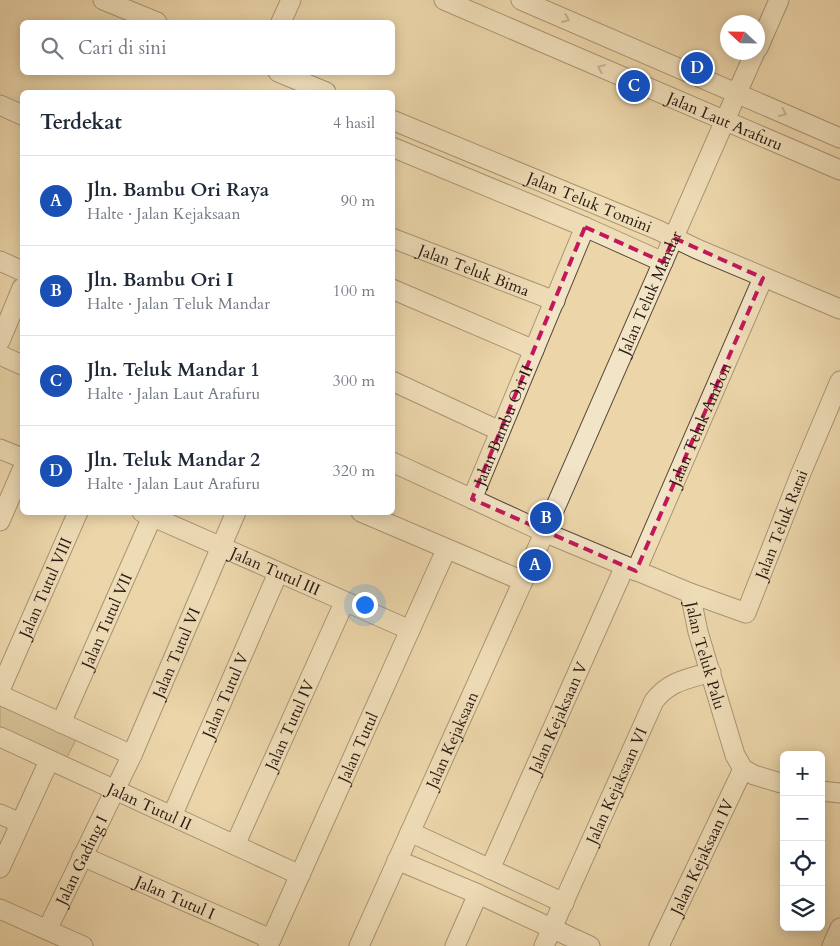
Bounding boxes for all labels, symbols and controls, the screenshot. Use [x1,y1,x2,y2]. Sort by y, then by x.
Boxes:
one-way arrow [561,13,570,24]
north arrow [720,15,765,60]
search box [20,20,395,75]
icon: search [38,34,66,62]
text: Cari di sini [78,35,167,61]
pin: D [681,49,713,87]
one-way arrow [597,63,606,74]
pin: C [618,67,650,105]
street label: Jalan Laut Arafuru [662,86,786,156]
one-way arrow [778,107,787,118]
text: Terdekat [40,108,122,137]
text: 4 hasil [333,112,375,134]
street label: Jalan Teluk Tomini [522,166,656,239]
text: Jln. Bambu Ori Raya [87,177,269,203]
text: A [50,190,62,212]
text: 90 m [341,190,375,212]
text: Halte · Jalan Kejaksaan [87,203,240,225]
street label: Jalan Teluk Mandar [613,227,687,361]
street label: Jalan Teluk Bima [413,239,532,302]
text: Jln. Bambu Ori I [87,267,233,293]
text: B [50,280,62,302]
text: 100 m [333,280,375,302]
text: Halte · Jalan Teluk Mandar [87,293,270,315]
text: Jln. Teluk Mandar 1 [87,357,260,383]
street label: Jalan Teluk Ambon [663,359,737,492]
street label: Jalan Bambu Ori II [468,362,539,491]
text: C [50,370,62,392]
text: 300 m [333,370,375,392]
text: Halte · Jalan Laut Arafuru [87,383,260,405]
text: Jln. Teluk Mandar 2 [87,447,260,473]
text: D [49,460,63,482]
text: 320 m [333,460,375,482]
street label: Jalan Teluk Ratai [750,466,813,584]
text: Halte · Jalan Laut Arafuru [87,473,260,495]
pin: B [530,499,562,537]
street label: Jalan Tutul VIII [13,534,78,643]
street label: Jalan Tutul III [225,542,324,601]
pin: A [519,546,551,584]
street label: Jalan Tutul VII [76,570,138,674]
your location [352,592,378,618]
street label: Jalan Teluk Palu [680,598,731,712]
street label: Jalan Tutul VI [147,604,206,704]
street label: Jalan Tutul V [197,649,254,743]
street label: Jalan Kejaksaan V [523,658,593,779]
street label: Jalan Tutul IV [259,676,320,775]
street label: Jalan Kejaksaan [420,688,484,794]
street label: Jalan Tutul [332,709,384,788]
street label: Jalan Kejaksaan VI [580,724,653,850]
map controls [780,751,825,931]
button: + [780,751,825,796]
street label: Jalan Tutul II [102,777,195,836]
street label: Jalan Kejaksaan IV [665,795,739,920]
button: − [780,796,825,841]
street label: Jalan Gading I [50,812,113,911]
button: locate [780,841,825,886]
street label: Jalan Tutul I [130,870,218,925]
button: layers [780,886,825,931]

